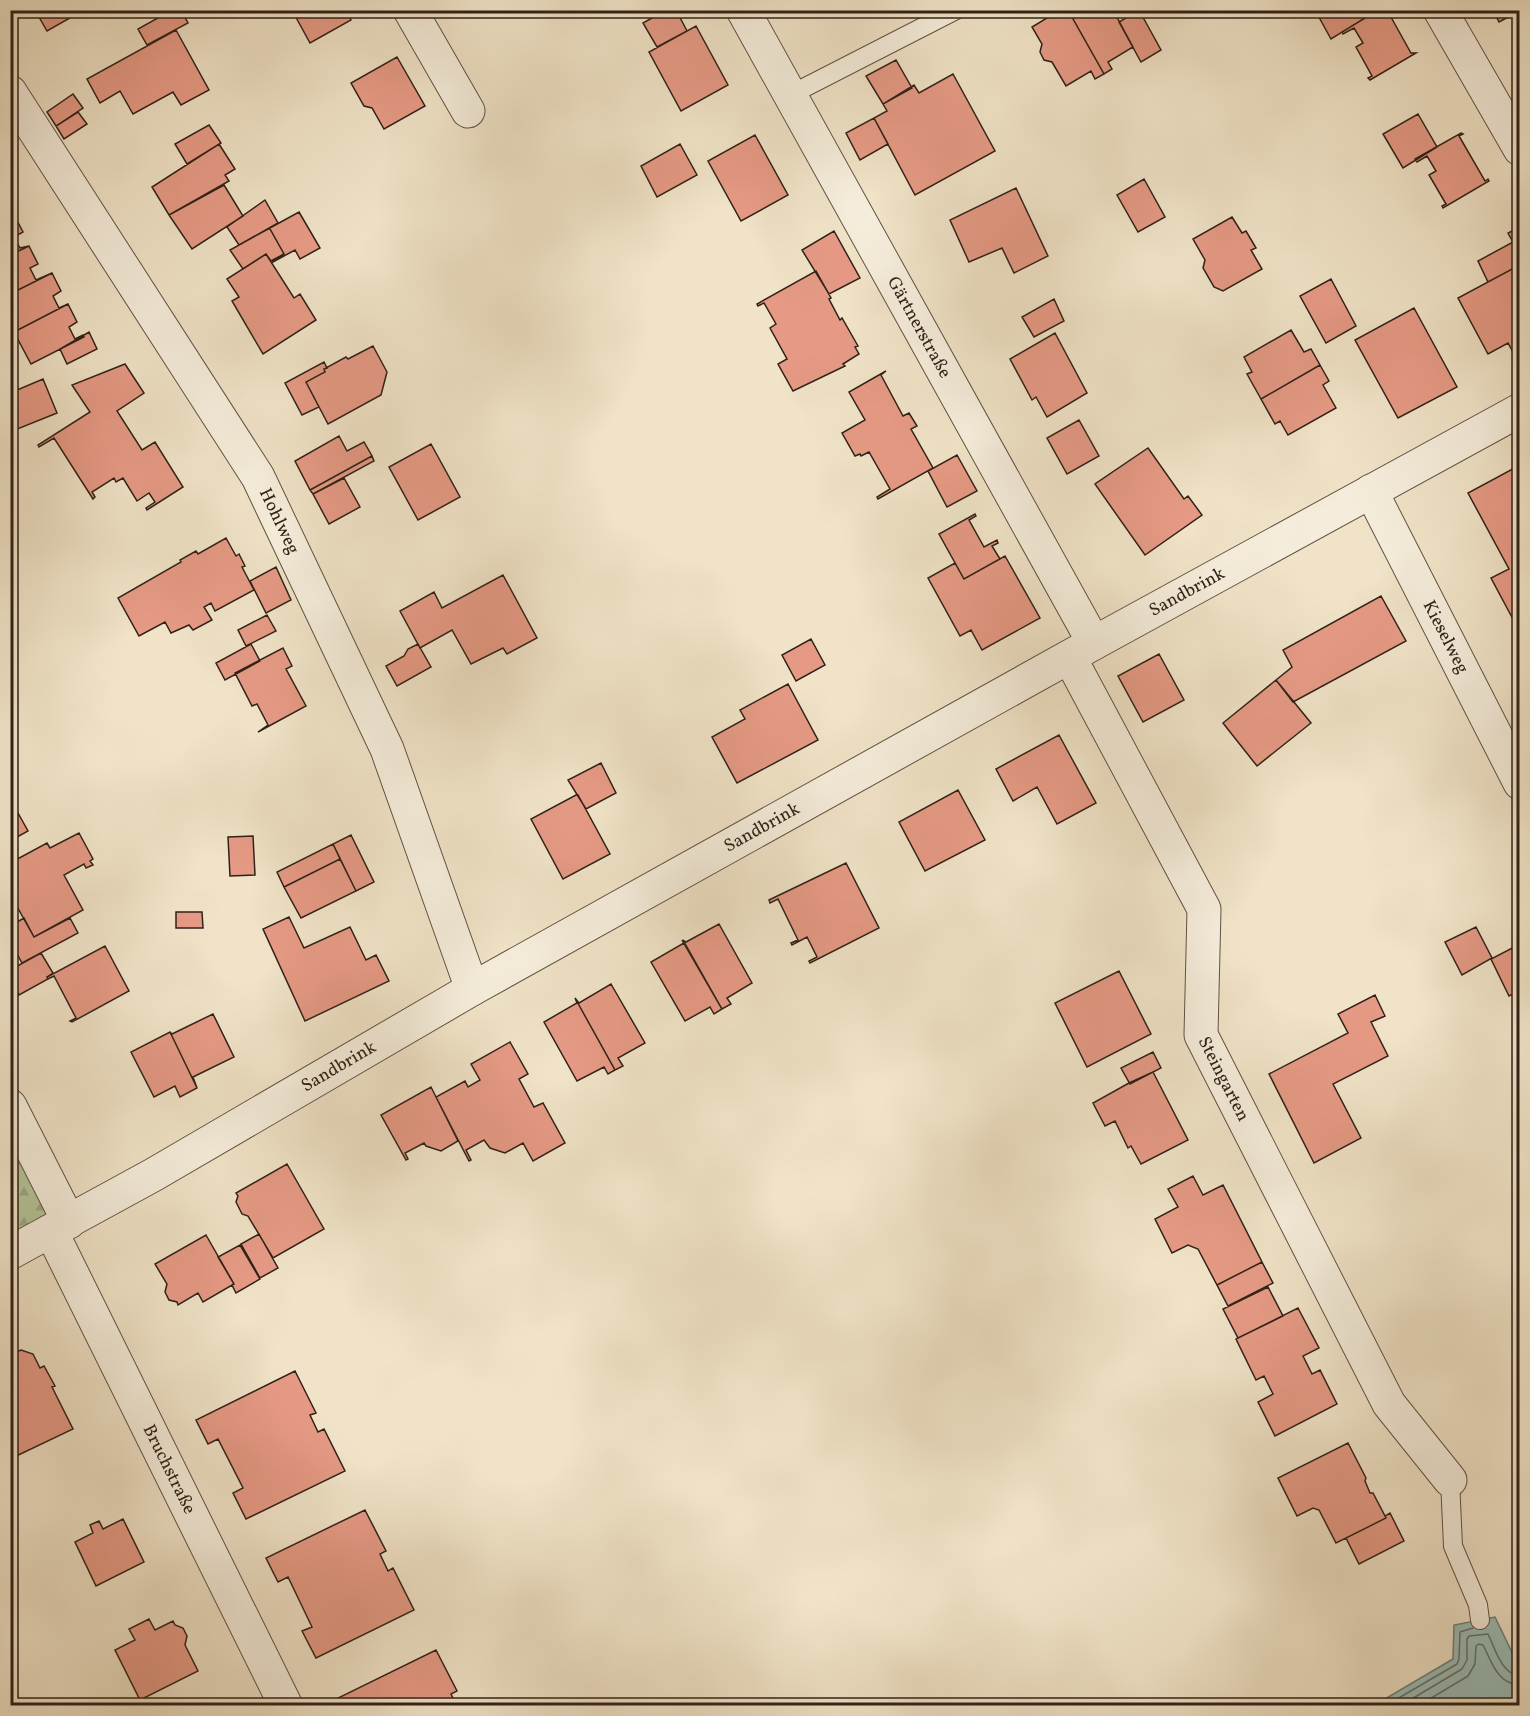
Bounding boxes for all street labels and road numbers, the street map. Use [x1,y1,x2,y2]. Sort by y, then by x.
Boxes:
street label: Gärtnerstraße [881,272,957,383]
street label: Hohlweg [253,484,305,559]
street label: Sandbrink [1145,561,1230,623]
street label: Kieselweg [1416,596,1475,678]
street label: Sandbrink [720,796,805,859]
street label: Steingarten [1191,1032,1256,1126]
street label: Sandbrink [297,1035,381,1098]
street label: Bruchstraße [136,1420,202,1518]

